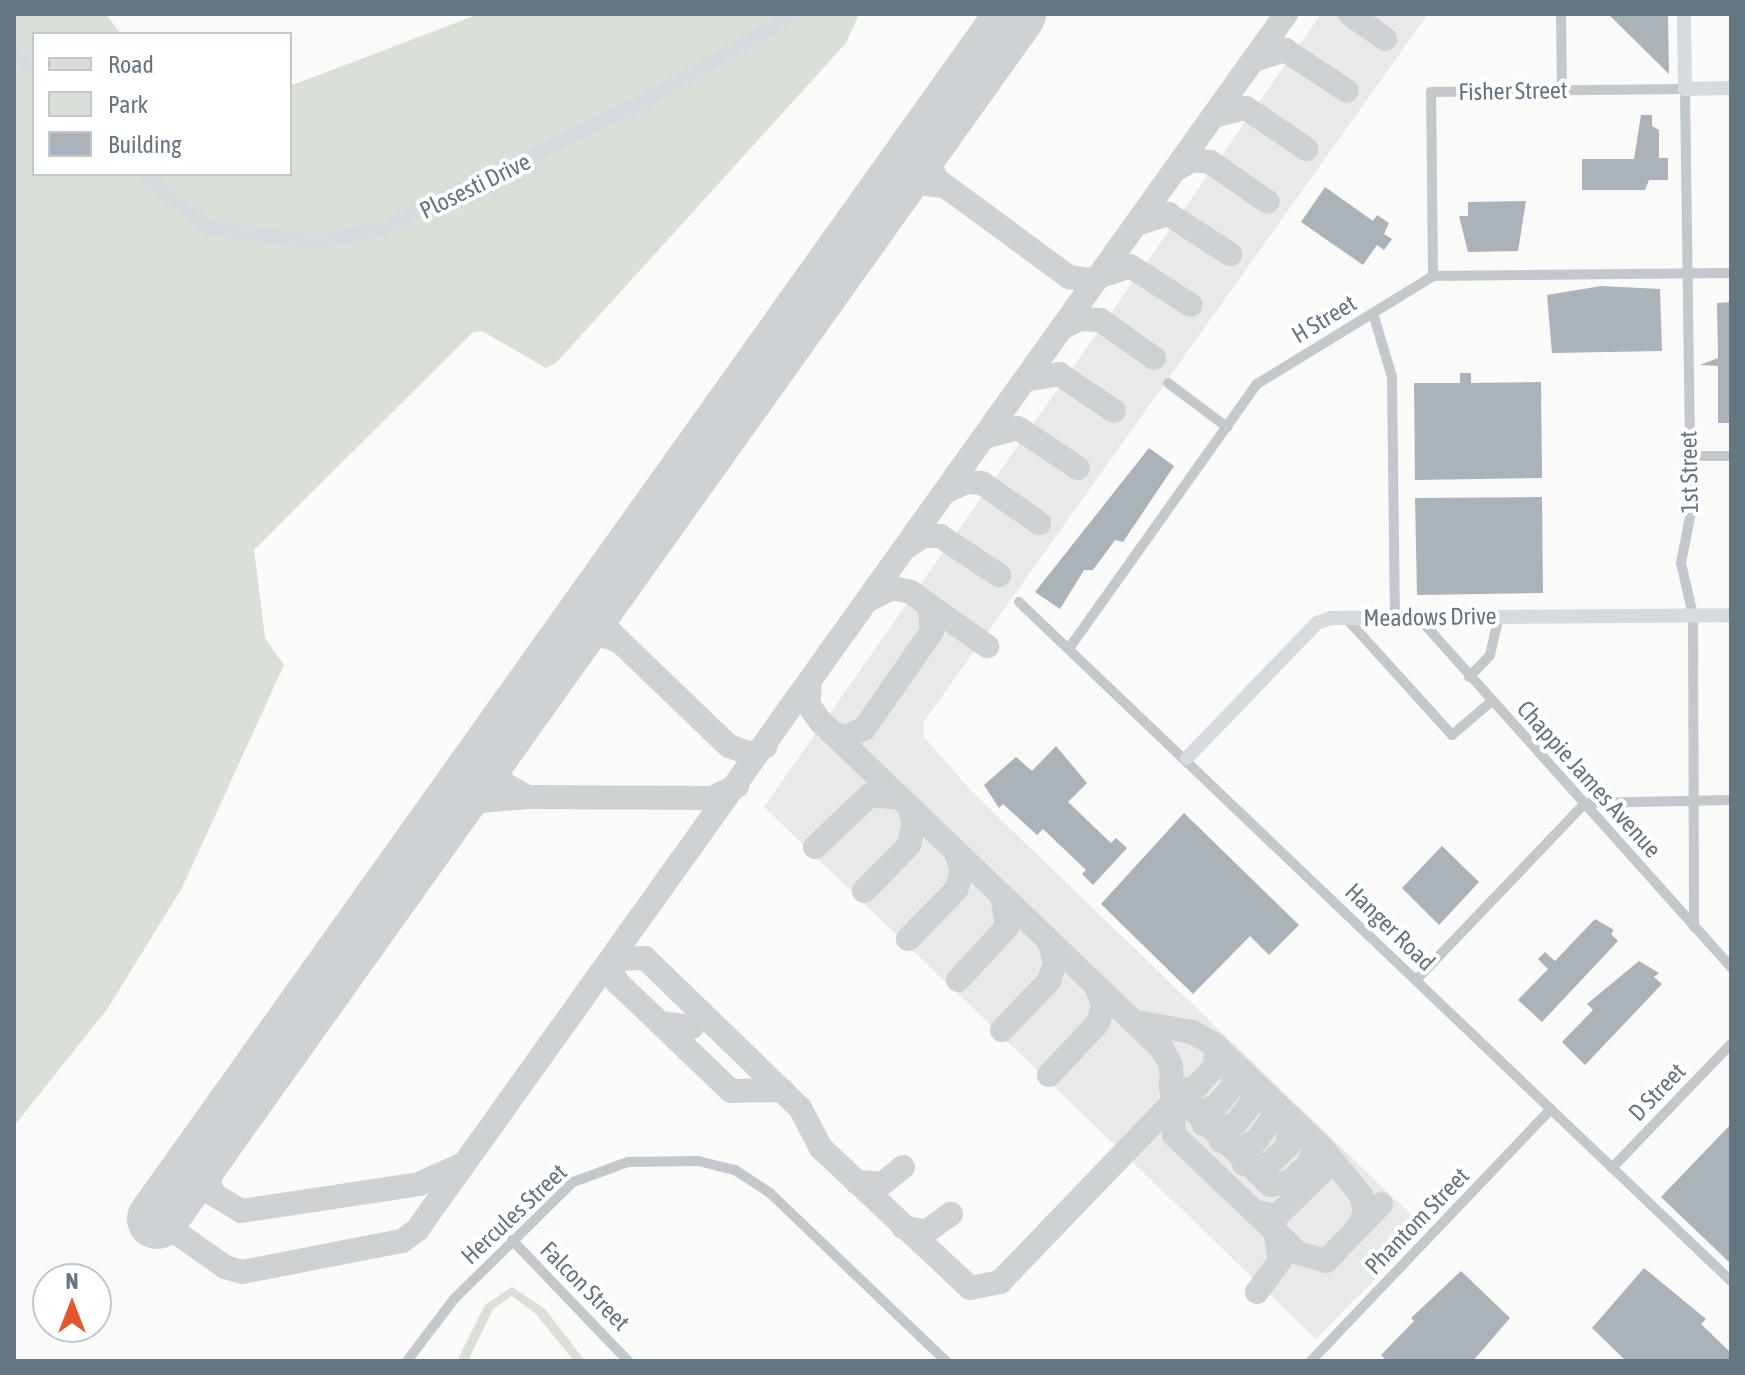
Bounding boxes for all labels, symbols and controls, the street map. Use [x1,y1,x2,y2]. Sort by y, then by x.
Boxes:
legend [32,32,292,176]
text: Road [108,51,154,78]
street label: Fisher Street [1458,76,1568,106]
text: Park [108,91,148,118]
text: Building [108,131,181,158]
street label: Plosesti Drive [415,147,535,225]
street label: H Street [1287,289,1361,349]
street label: 1st Street [1674,430,1704,514]
street label: Meadows Drive [1363,601,1497,633]
street label: Chappie James Avenue [1511,695,1667,863]
street label: Hanger Road [1339,877,1441,977]
street label: D Street [1623,1057,1691,1127]
street label: Hercules Street [455,1158,573,1270]
street label: Phantom Street [1359,1162,1475,1280]
street label: Falcon Street [534,1235,636,1337]
north arrow [32,1263,112,1343]
text: N [66,1268,78,1294]

